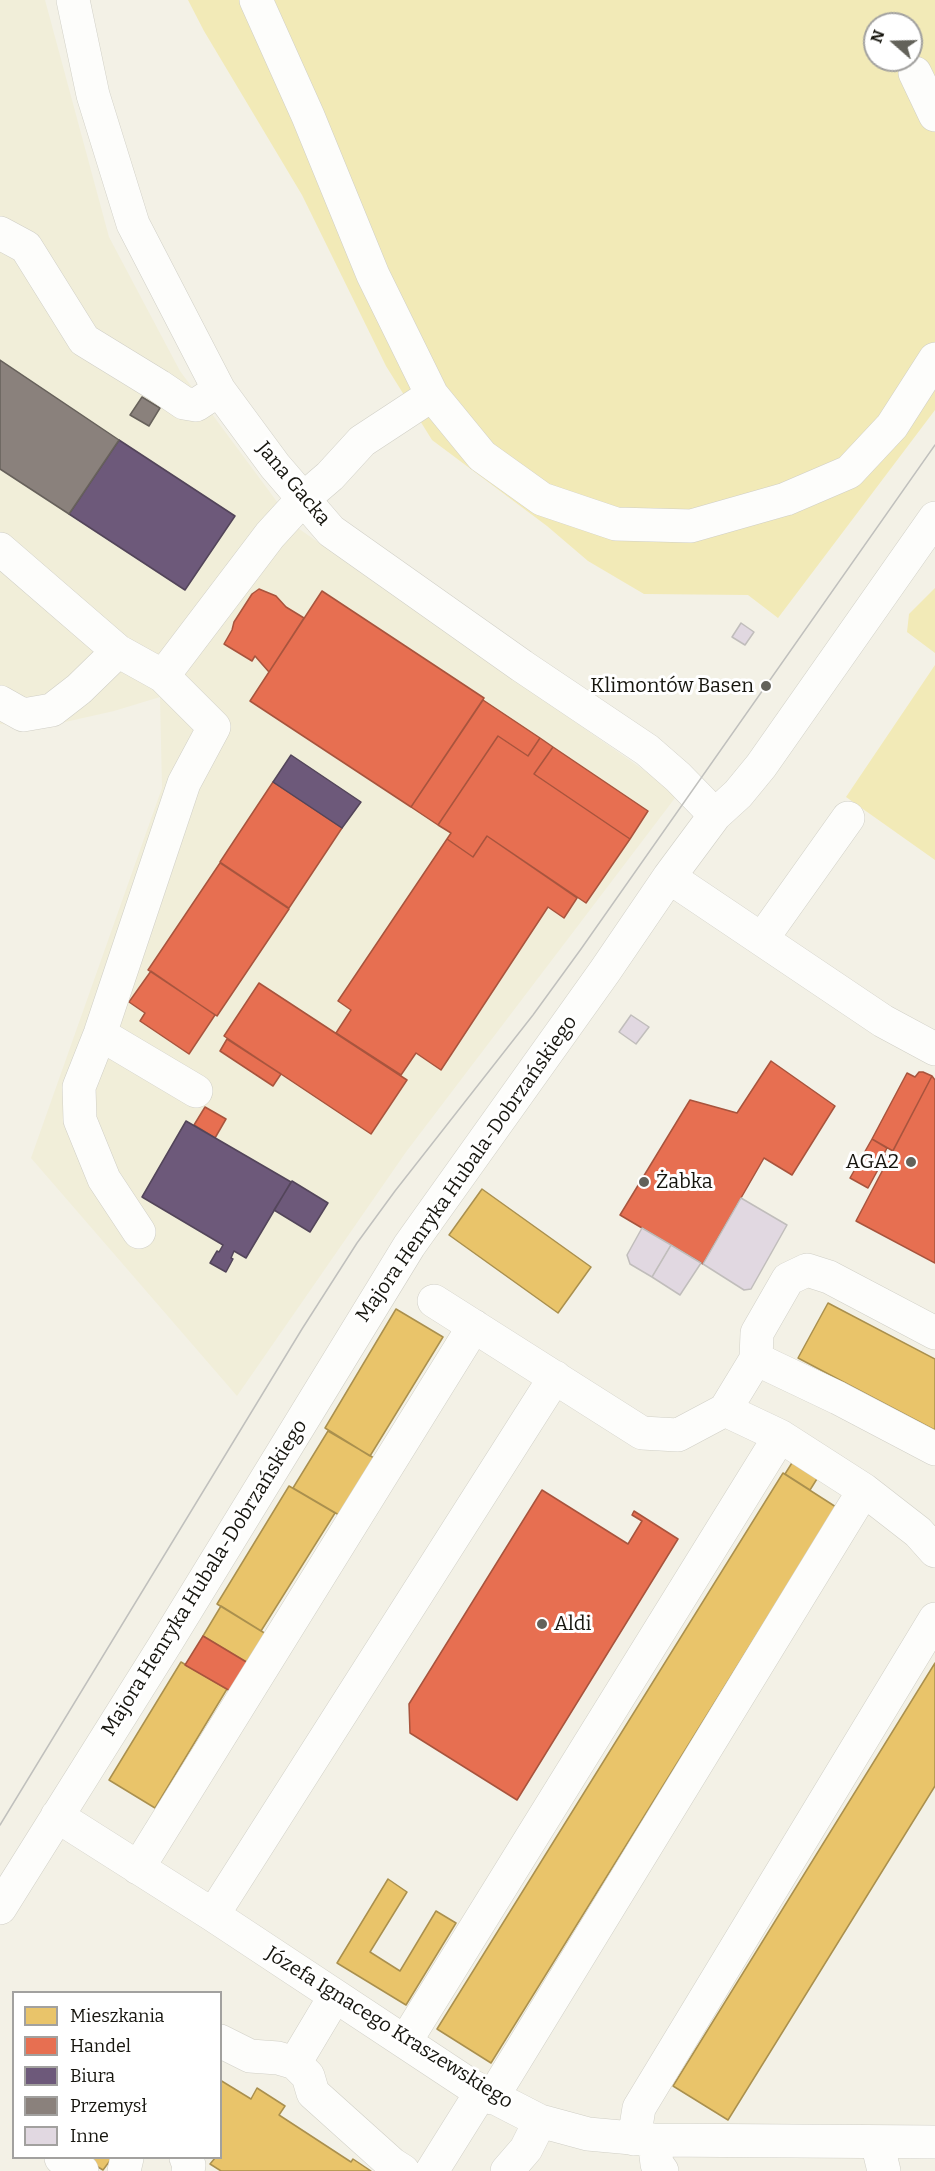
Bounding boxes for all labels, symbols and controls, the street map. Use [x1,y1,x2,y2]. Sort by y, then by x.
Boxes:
north arrow [863,12,923,72]
text: N [866,27,889,45]
street label: Jana Gacka [251,437,335,531]
place label: Klimontów Basen [590,674,754,698]
marker: Klimontów Basen [759,679,773,693]
street label: Majora Henryka Hubala-Dobrzańskiego [351,1011,583,1327]
place label: AGA2 [846,1150,899,1174]
marker: AGA2 [904,1155,918,1169]
place label: Żabka [656,1170,713,1194]
marker: Żabka [637,1175,651,1189]
street label: Majora Henryka Hubala-Dobrzańskiego [97,1415,313,1741]
place label: Aldi [554,1612,591,1636]
marker: Aldi [535,1617,549,1631]
street label: Józefa Ignacego Kraszewskiego [261,1942,517,2114]
legend [12,1991,222,2159]
text: Mieszkania [70,2005,164,2027]
text: Handel [70,2035,131,2057]
text: Biura [70,2065,115,2087]
text: Przemysł [70,2095,147,2117]
text: Inne [70,2125,109,2147]

